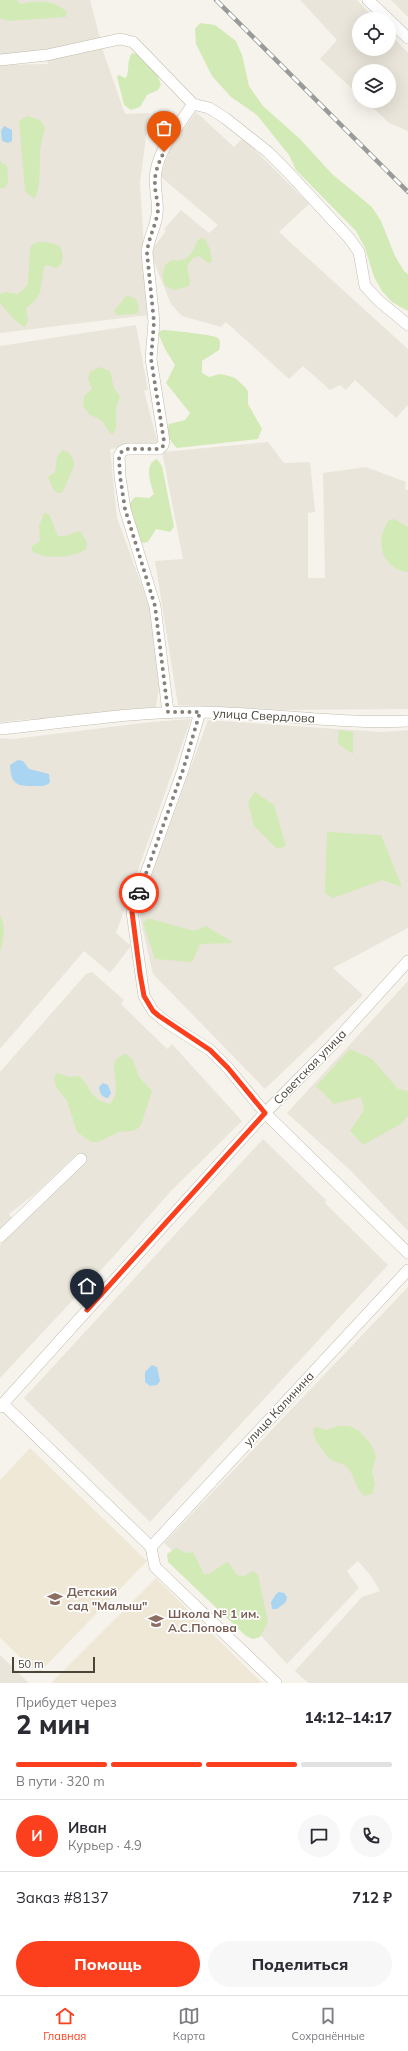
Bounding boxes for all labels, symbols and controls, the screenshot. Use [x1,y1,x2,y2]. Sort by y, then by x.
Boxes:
map controls [352,12,396,108]
button: locate [352,12,396,56]
button: layers [352,64,396,108]
pin [147,111,181,152]
icon: bag [153,117,175,139]
street label: улица Свердлова [213,705,316,726]
courier [119,873,159,913]
icon: car [128,882,150,904]
street label: Советская улица [270,1026,349,1107]
pin [70,1269,104,1310]
icon: home [76,1275,98,1297]
street label: улица Калинина [240,1368,317,1449]
place label: Детский сад "Малыш" [67,1584,147,1613]
school or university icon: Детский сад "Малыш" [46,1590,64,1608]
place label: Школа № 1 им. А.С.Попова [168,1606,259,1635]
school or university icon: Школа № 1 им. А.С.Попова [147,1612,165,1630]
scale bar [12,1655,95,1674]
text: 50 m [18,1657,44,1671]
text: Прибудет через [16,1694,117,1710]
text: 2 мин [16,1708,90,1741]
text: 14:12–14:17 [305,1708,392,1727]
text: В пути · 320 m [16,1773,105,1789]
button: chat [298,1815,340,1857]
button: phone [350,1815,392,1857]
text: Иван [68,1818,107,1837]
text: И [31,1826,43,1845]
text: Курьер · 4.9 [68,1837,142,1853]
text: Заказ #8137 [16,1888,109,1907]
text: 712 ₽ [352,1888,392,1907]
button: Помощь [16,1941,200,1987]
button: Поделиться [208,1941,392,1987]
tab: Главная [43,2005,86,2043]
tab: Карта [173,2005,205,2043]
tab: Сохранённые [292,2005,365,2043]

